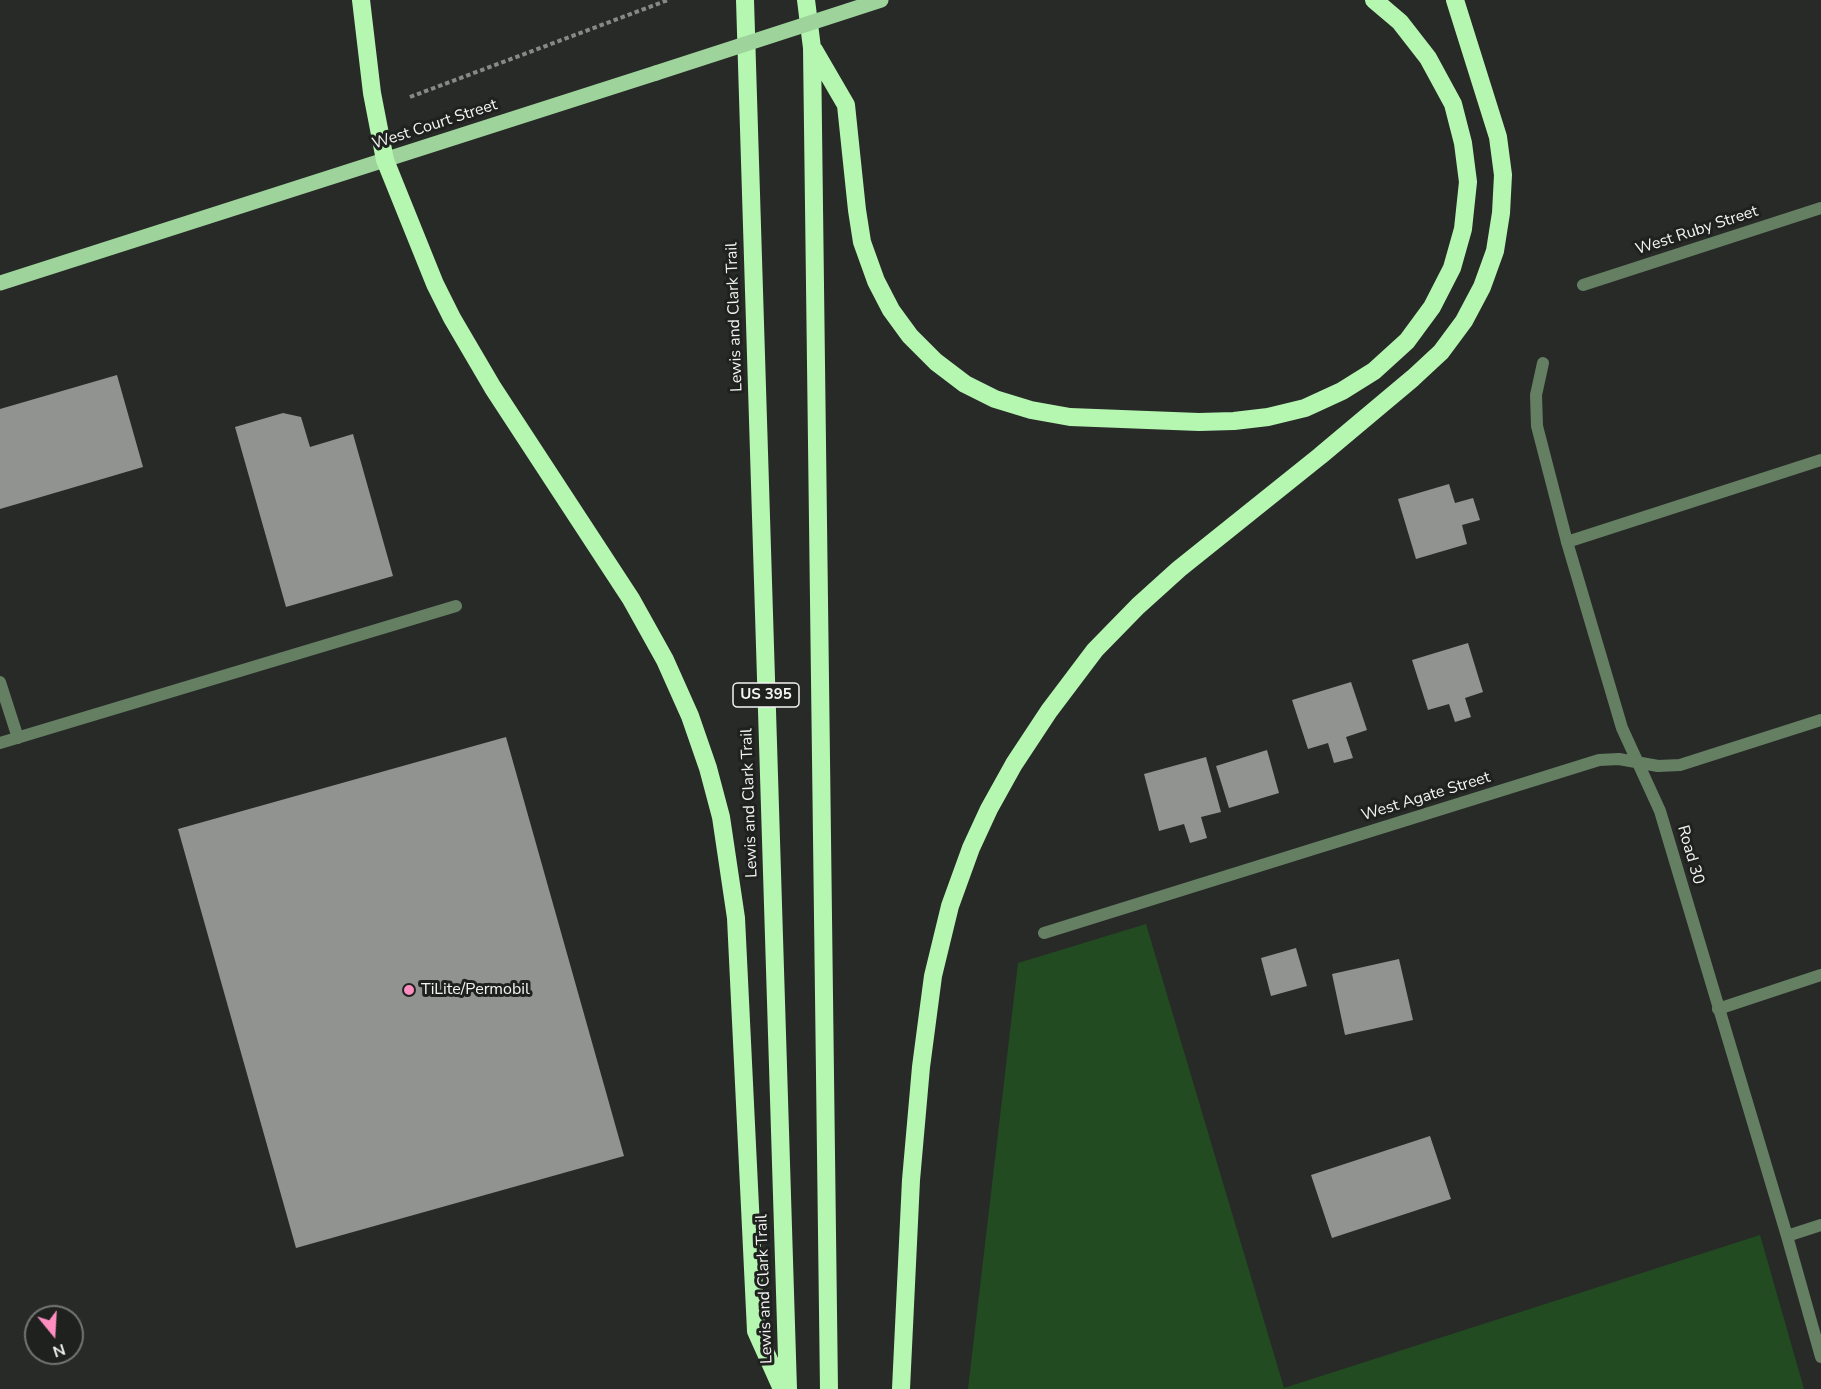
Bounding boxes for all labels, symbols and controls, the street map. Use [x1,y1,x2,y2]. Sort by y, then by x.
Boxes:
street label: West Court Street [370,96,500,154]
street label: West Ruby Street [1633,202,1761,260]
street label: Lewis and Clark Trail [723,242,747,392]
road number: US 395 [733,683,799,707]
street label: Lewis and Clark Trail [738,728,762,878]
street label: West Agate Street [1359,768,1493,826]
street label: Road 30 [1672,823,1708,887]
place label: TiLite/Permobil [421,980,530,1000]
marker: TiLite/Permobil [402,983,416,997]
street label: Lewis and Clark Trail [753,1214,777,1364]
north arrow [24,1305,84,1365]
text: N [50,1338,68,1363]

